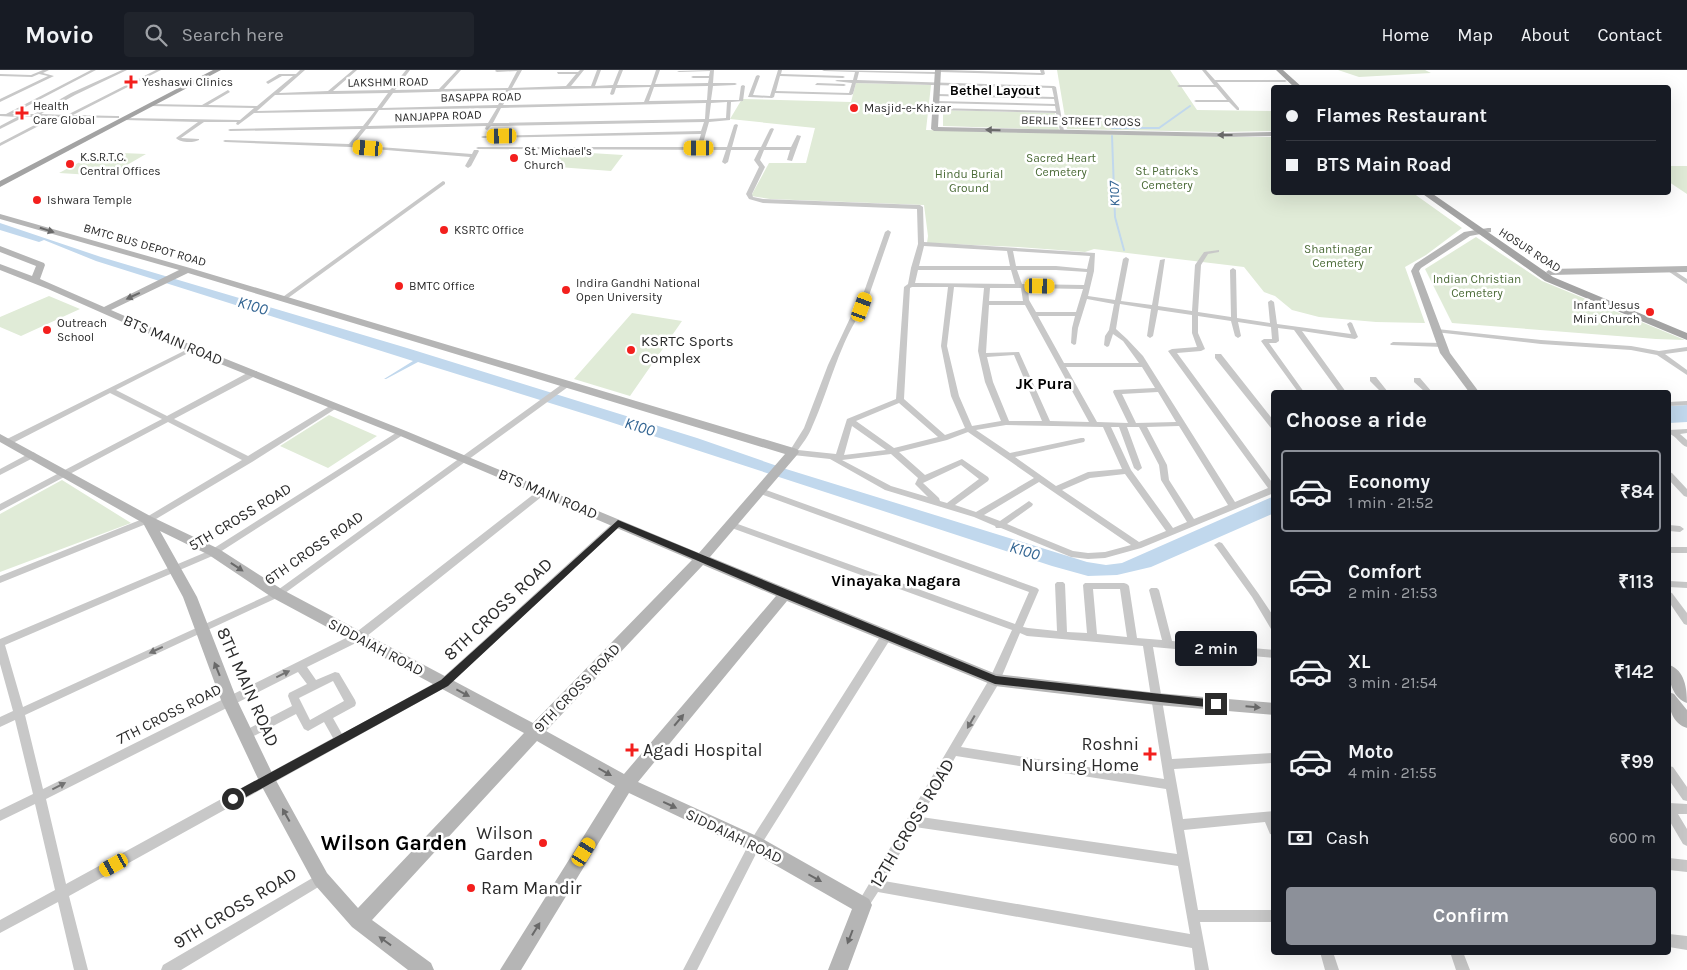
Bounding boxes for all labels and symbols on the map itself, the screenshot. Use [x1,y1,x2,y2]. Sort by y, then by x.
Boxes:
street label: LAKSHMI ROAD [347,74,429,90]
marker: Yeshaswi Clinics [124,75,138,89]
place label: Yeshaswi Clinics [142,75,233,89]
district label: Bethel Layout [950,82,1041,99]
street label: BASAPPA ROAD [440,89,522,105]
place label: Health Care Global [33,99,95,127]
place label: Masjid-e-Khizar [864,101,951,115]
marker: Masjid-e-Khizar [848,102,860,114]
marker: Health Care Global [15,106,29,120]
street label: NANJAPPA ROAD [394,107,482,125]
street label: BERLIE STREET CROSS [1021,113,1141,129]
one-way arrow [984,126,1000,134]
car [486,128,517,144]
one-way arrow [1217,131,1233,139]
car [352,139,383,157]
car [684,141,714,156]
place label: St. Michael's Church [524,144,592,172]
place label: K.S.R.T.C. Central Offices [80,150,161,178]
park label: Sacred Heart Cemetery [1026,151,1097,179]
marker: St. Michael's Church [508,152,520,164]
marker: K.S.R.T.C. Central Offices [64,158,76,170]
park label: St. Patrick's Cemetery [1135,164,1199,192]
park label: Hindu Burial Ground [935,167,1003,195]
water label: K107 [1106,180,1123,207]
place label: Ishwara Temple [47,193,132,207]
marker: Ishwara Temple [31,194,43,206]
street label: BMTC BUS DEPOT ROAD [82,221,208,269]
place label: KSRTC Office [454,223,524,237]
marker: KSRTC Office [438,224,450,236]
street label: HOSUR ROAD [1496,225,1564,275]
one-way arrow [39,226,54,234]
park label: Shantinagar Cemetery [1304,242,1373,270]
park label: Indian Christian Cemetery [1433,272,1521,300]
place label: Indira Gandhi National Open University [576,276,700,304]
car [1024,278,1055,294]
place label: BMTC Office [409,279,475,293]
marker: BMTC Office [393,280,405,292]
marker: Indira Gandhi National Open University [560,284,572,296]
car [849,290,874,324]
one-way arrow [126,292,140,300]
water label: K100 [235,292,271,319]
place label: Infant Jesus Mini Church [1573,298,1640,326]
marker: Infant Jesus Mini Church [1644,306,1656,318]
street label: BTS MAIN ROAD [121,311,225,369]
place label: Outreach School [57,316,107,344]
marker: Outreach School [41,324,53,336]
place label: KSRTC Sports Complex [641,332,734,367]
marker: KSRTC Sports Complex [625,344,637,356]
district label: JK Pura [1016,374,1072,393]
water label: K100 [622,413,658,440]
street label: BTS MAIN ROAD [496,465,600,523]
street label: 5TH CROSS ROAD [185,479,295,555]
street label: 6TH CROSS ROAD [261,507,367,589]
water label: K100 [1007,537,1043,564]
street label: 8TH CROSS ROAD [439,553,557,665]
one-way arrow [231,562,244,572]
district label: Vinayaka Nagara [831,571,961,590]
street label: SIDDAIAH ROAD [325,614,427,680]
street label: 8TH MAIN ROAD [212,624,284,750]
callout: 2 min [1175,632,1257,666]
street label: 9TH CROSS ROAD [530,640,624,736]
one-way arrow [149,646,163,654]
one-way arrow [212,661,220,676]
one-way arrow [275,670,290,678]
street label: 7TH CROSS ROAD [114,680,224,748]
one-way arrow [456,689,470,697]
route end [1205,693,1227,715]
one-way arrow [1245,703,1261,711]
one-way arrow [674,714,685,727]
one-way arrow [967,715,975,730]
place label: Roshni Nursing Home [1021,733,1139,776]
place label: Agadi Hospital [643,739,763,761]
marker: Agadi Hospital [625,743,639,757]
marker: Roshni Nursing Home [1143,747,1157,761]
street label: 12TH CROSS ROAD [865,755,959,891]
one-way arrow [598,768,611,777]
one-way arrow [52,782,66,790]
route start [222,788,244,810]
one-way arrow [663,801,677,809]
street label: SIDDAIAH ROAD [683,805,785,867]
one-way arrow [282,808,290,823]
place label: Wilson Garden [474,822,533,865]
district label: Wilson Garden [321,831,467,855]
car [569,835,598,869]
marker: Wilson Garden [537,837,549,849]
car [97,851,130,879]
street label: 9TH CROSS ROAD [169,862,301,954]
one-way arrow [808,874,822,882]
place label: Ram Mandir [481,877,582,899]
marker: Ram Mandir [465,882,477,894]
one-way arrow [532,922,541,935]
one-way arrow [846,930,854,945]
one-way arrow [378,936,392,946]

